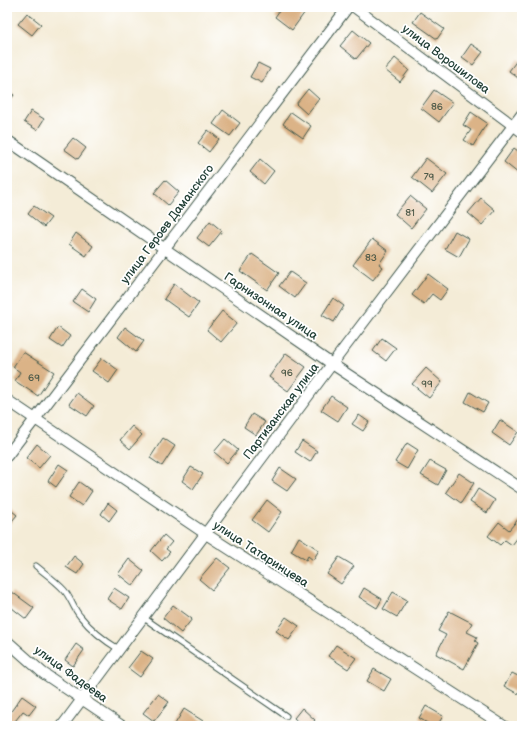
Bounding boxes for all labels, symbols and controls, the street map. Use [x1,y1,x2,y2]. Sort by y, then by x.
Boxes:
street label: улица Ворошилова [399,22,492,97]
house number: 86 [431,101,443,113]
street label: улица Героев Даманского [118,162,217,287]
house number: 79 [424,171,435,183]
house number: 81 [405,207,415,219]
house number: 83 [365,252,377,264]
street label: Гарнизонная улица [221,269,320,343]
street label: Партизанская улица [240,360,323,462]
house number: 96 [281,367,293,379]
house number: 69 [28,372,40,384]
house number: 99 [421,378,433,390]
street label: улица Татаринцева [210,518,311,591]
street label: улица Фадеева [31,643,110,706]

